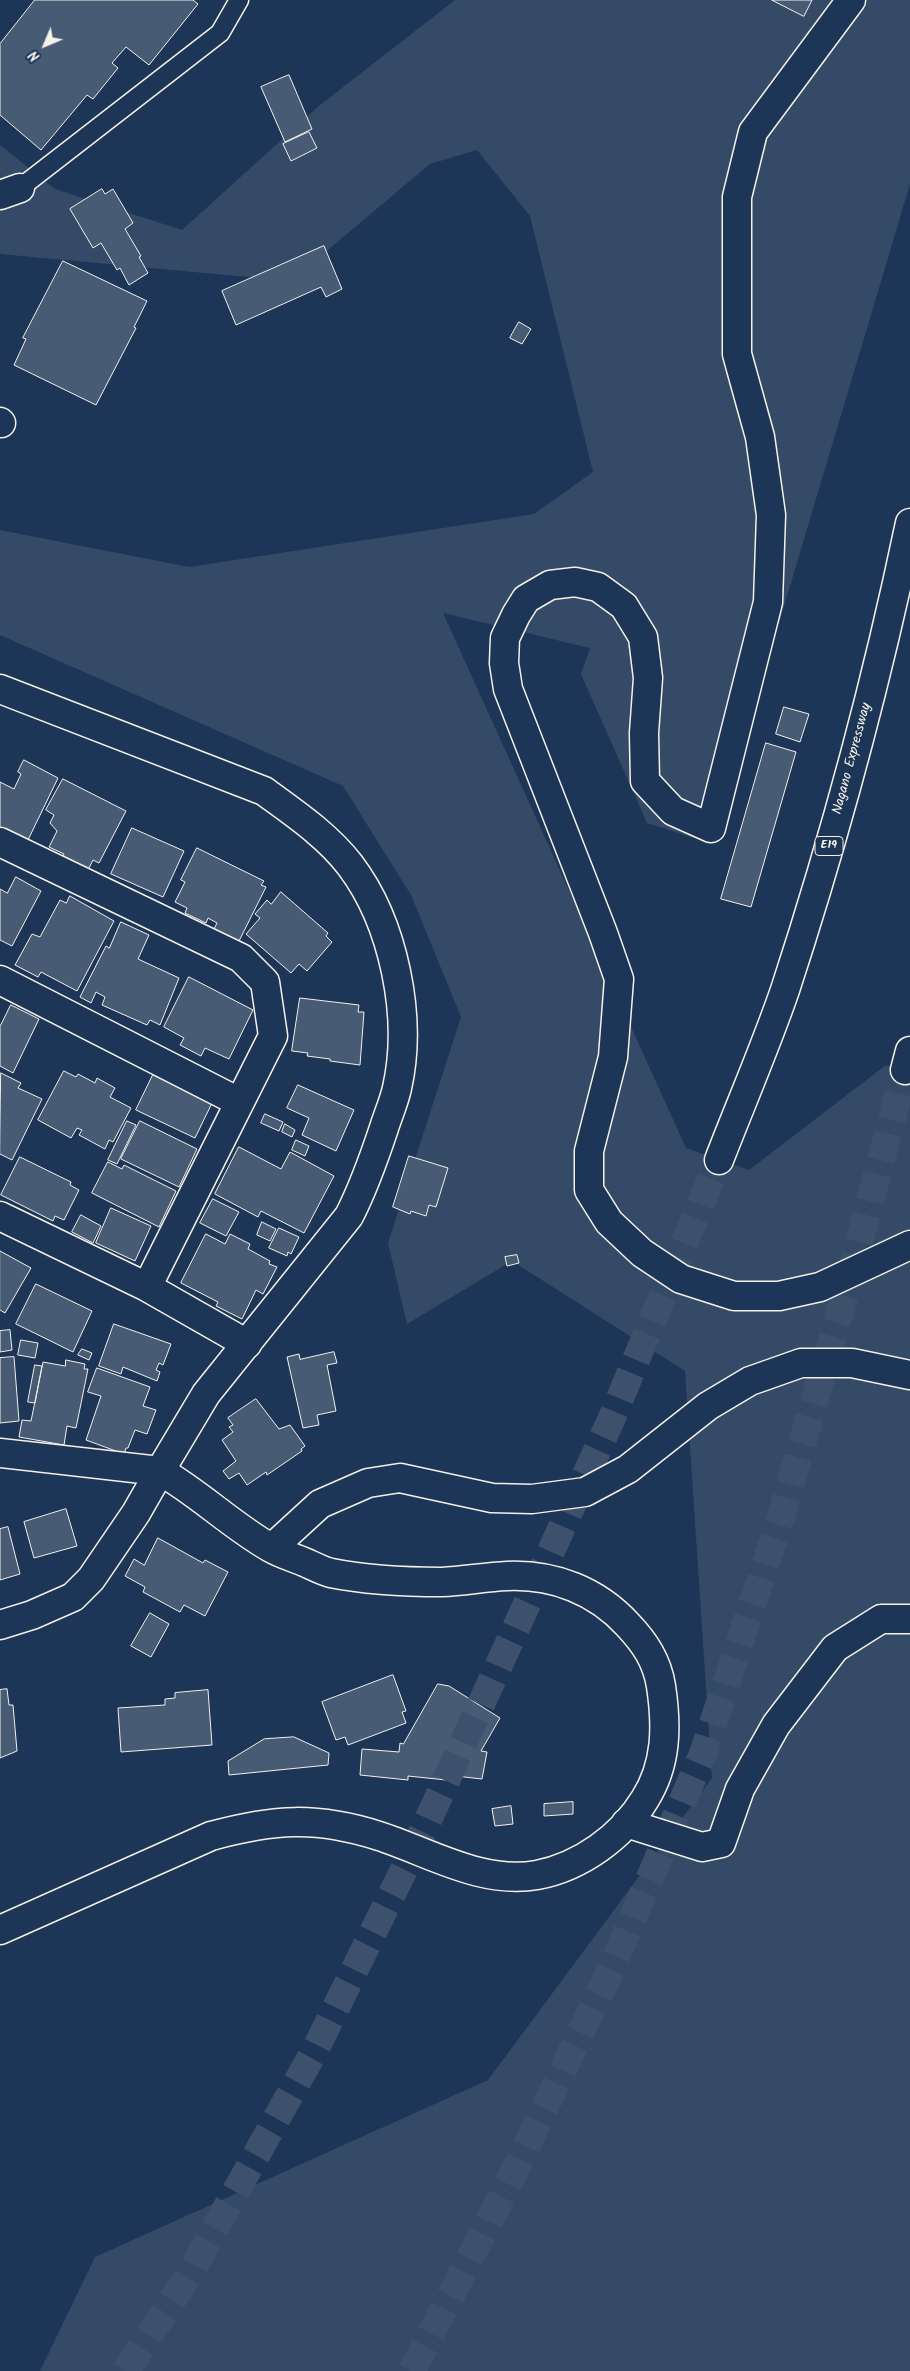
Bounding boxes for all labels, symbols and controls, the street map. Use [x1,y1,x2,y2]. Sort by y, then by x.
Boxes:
north arrow [20,20,70,70]
text: N [23,45,45,67]
street label: Nagano Expressway [830,701,876,817]
road number: E19 [815,836,843,856]

